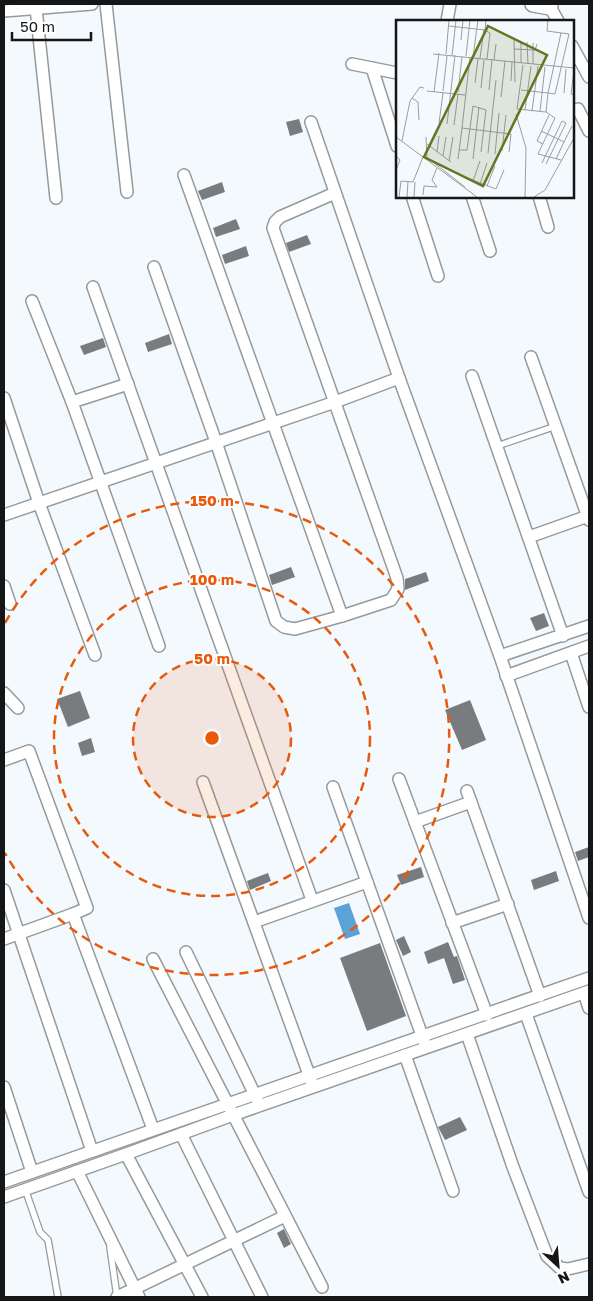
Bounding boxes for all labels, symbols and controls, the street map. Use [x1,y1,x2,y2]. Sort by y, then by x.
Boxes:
scale bar [12,10,91,42]
text: 50 m [20,17,55,35]
inset map [396,20,573,198]
text: 150 m [190,491,234,509]
text: 100 m [190,570,234,588]
text: 50 m [194,649,230,667]
centre of rings [203,729,221,747]
north arrow [533,1241,583,1291]
text: N [555,1268,572,1288]

